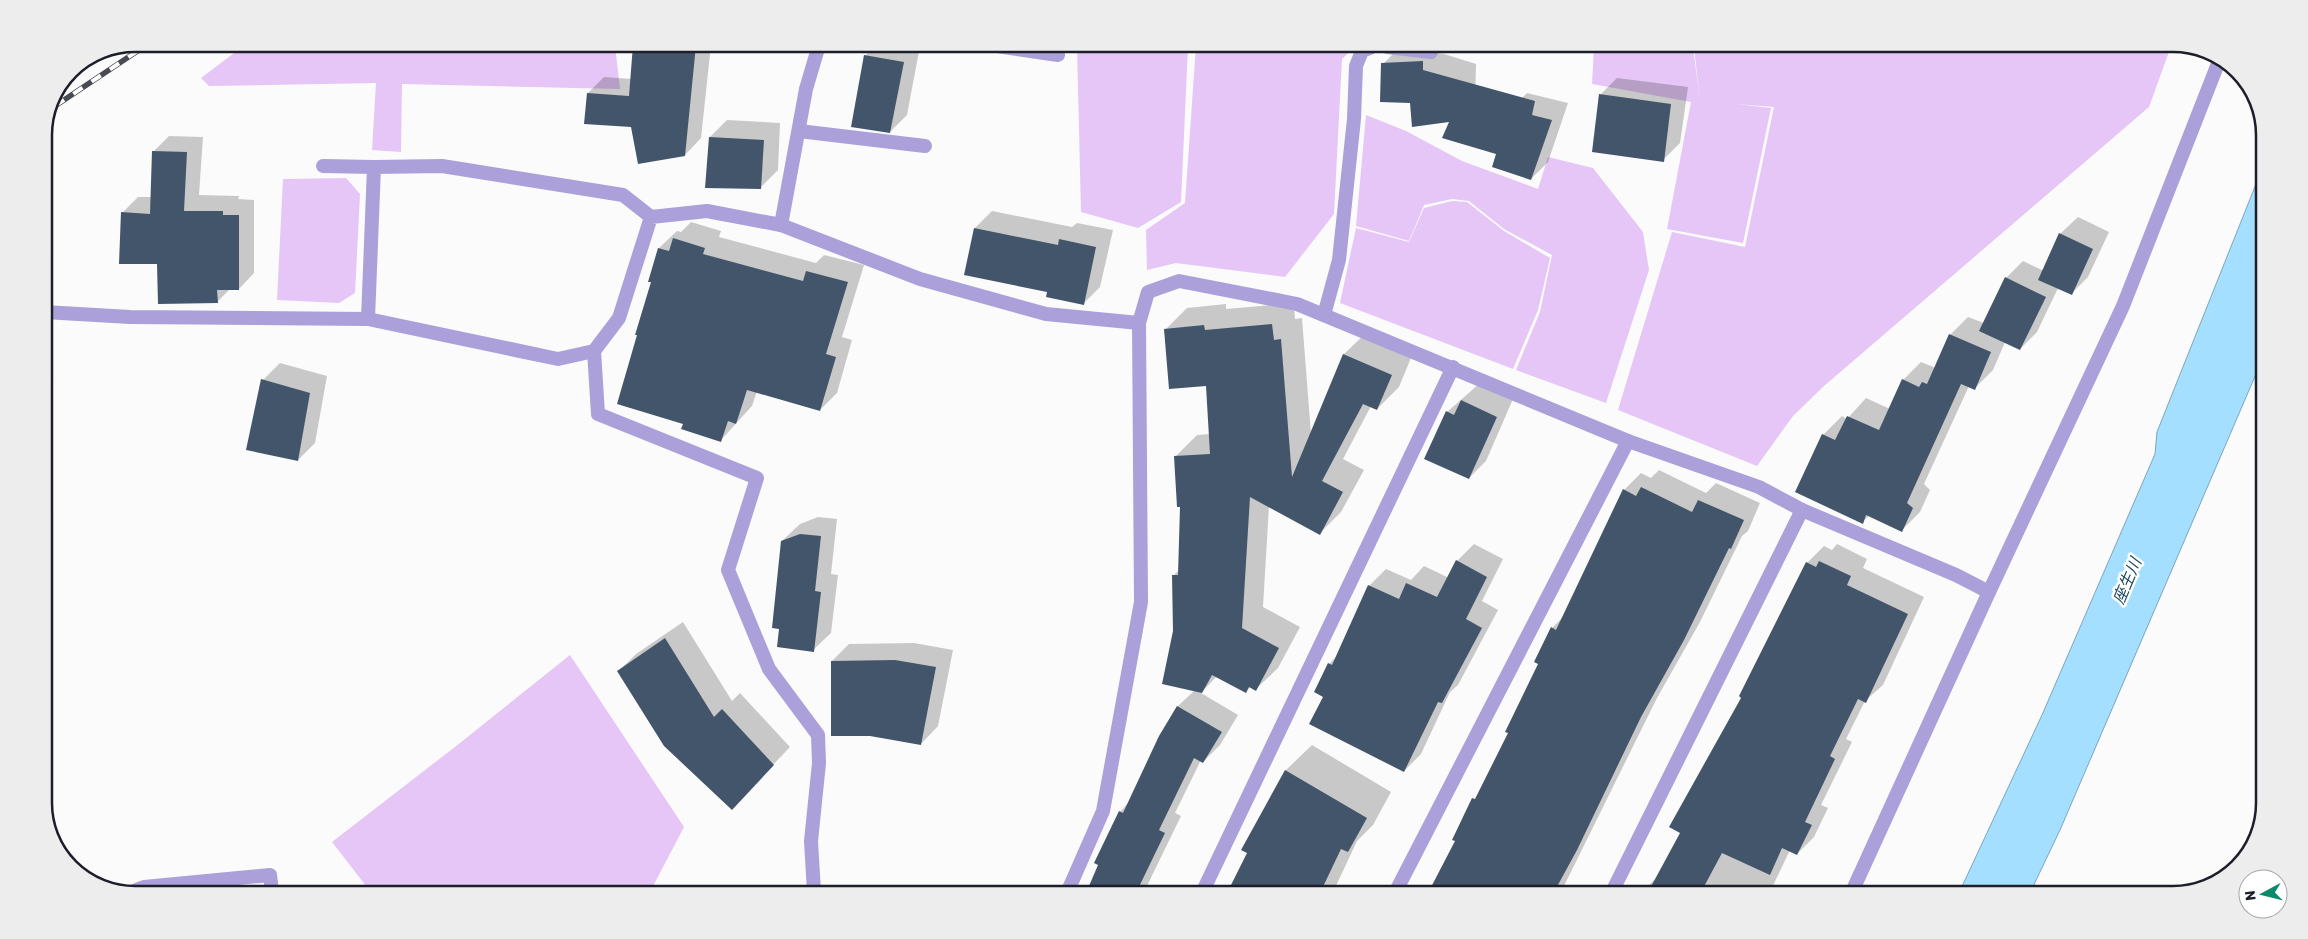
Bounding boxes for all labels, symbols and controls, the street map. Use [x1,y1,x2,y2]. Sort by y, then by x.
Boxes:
water label: 座生川 [2109,553,2146,607]
north arrow [2238,869,2288,919]
text: N [2242,889,2260,902]

